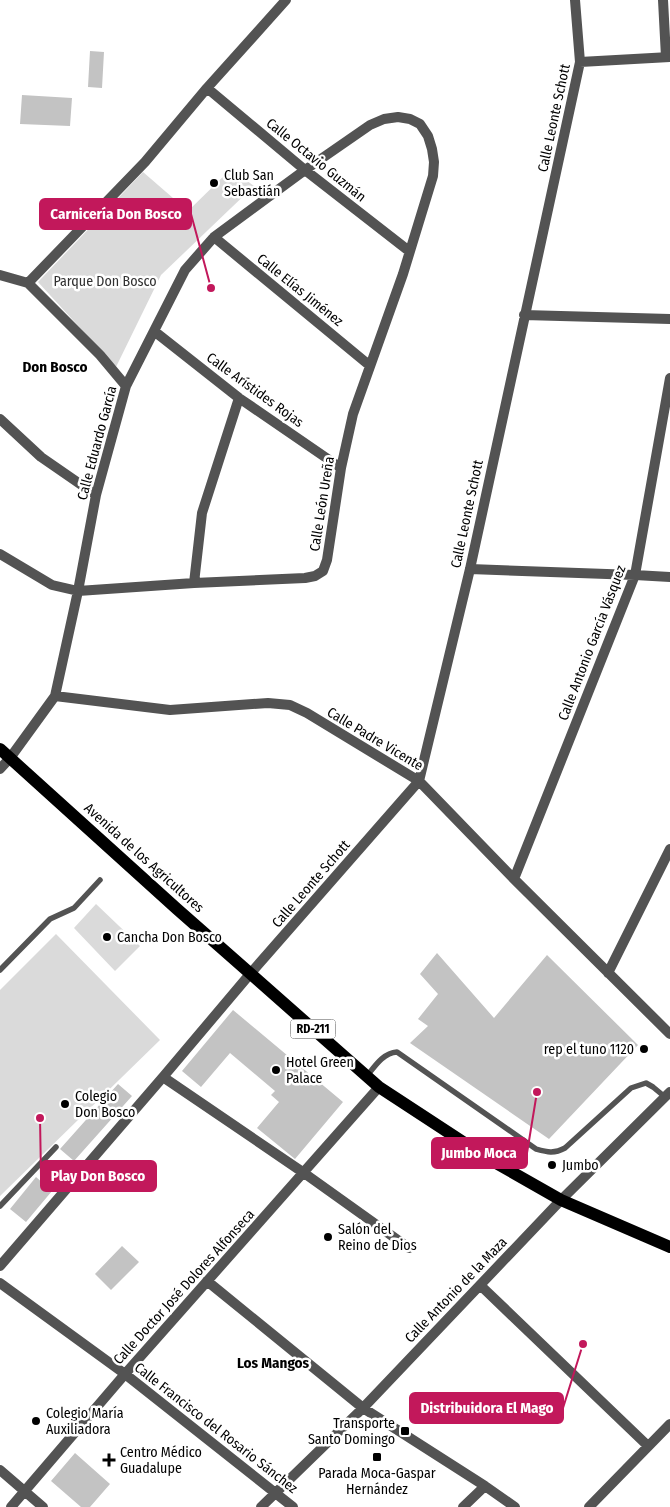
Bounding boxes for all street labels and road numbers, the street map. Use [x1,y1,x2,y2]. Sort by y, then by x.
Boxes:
street label: Calle Leonte Schott [534,62,574,174]
street label: Calle Octavio Guzmán [263,115,369,205]
street label: Calle Elías Jiménez [254,250,347,330]
street label: Calle Arístides Rojas [203,349,307,431]
street label: Calle Eduardo García [74,384,120,502]
street label: Calle León Ureña [306,455,338,553]
street label: Calle Leonte Schott [447,458,487,570]
street label: Calle Antonio García Vásquez [555,563,630,723]
street label: Calle Padre Vicente [324,704,426,774]
street label: Avenida de los Agricultores [81,800,207,916]
street label: Calle Leonte Schott [268,837,354,931]
road number: RD-211 [290,1020,336,1038]
street label: Calle Doctor José Dolores Alfonseca [110,1206,258,1368]
street label: Calle Antonio de la Maza [401,1234,511,1346]
street label: Calle Francisco del Rosario Sánchez [131,1359,301,1497]

